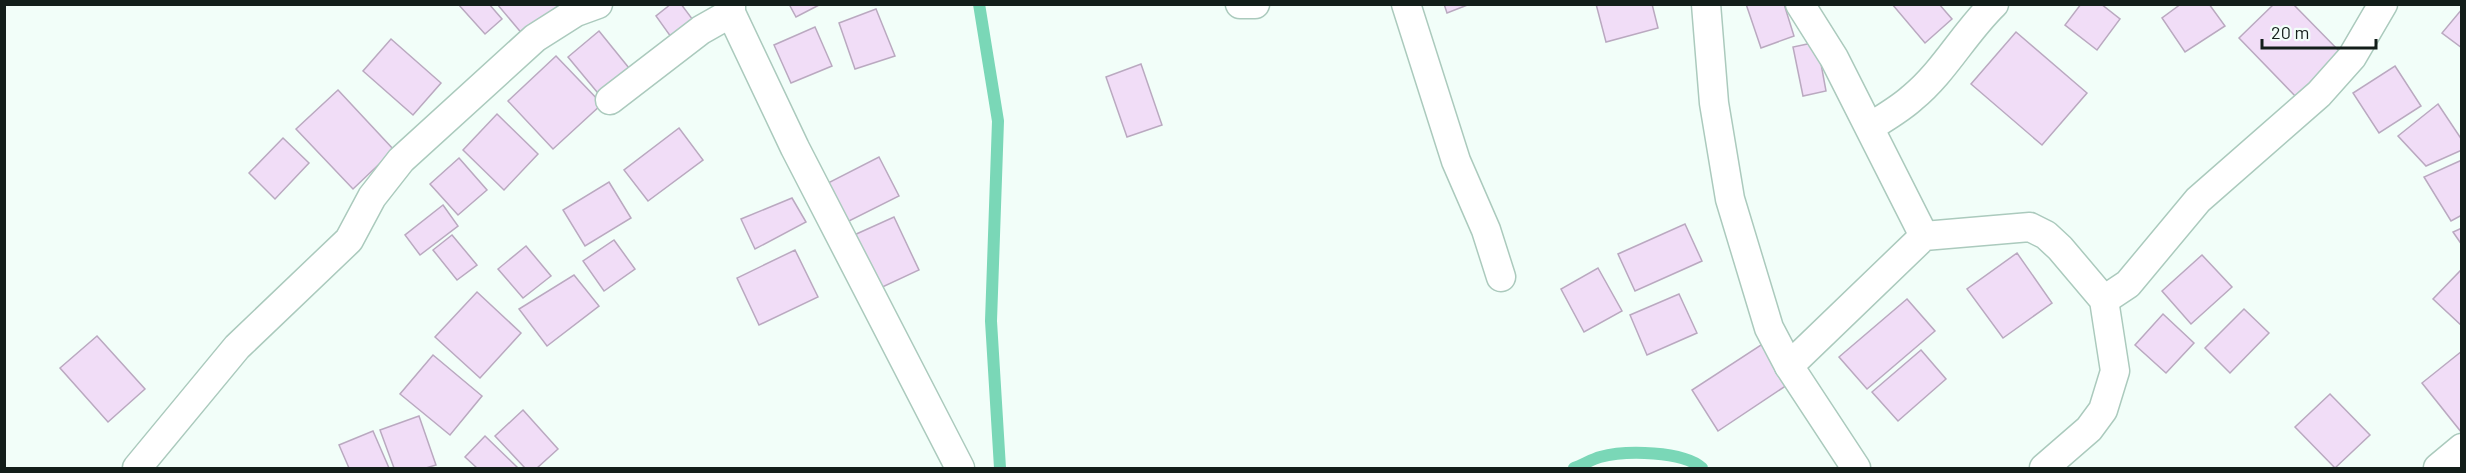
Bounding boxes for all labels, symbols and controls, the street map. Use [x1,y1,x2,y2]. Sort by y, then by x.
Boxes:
scale bar [2262,12,2376,50]
text: 20 m [2271,21,2309,43]

